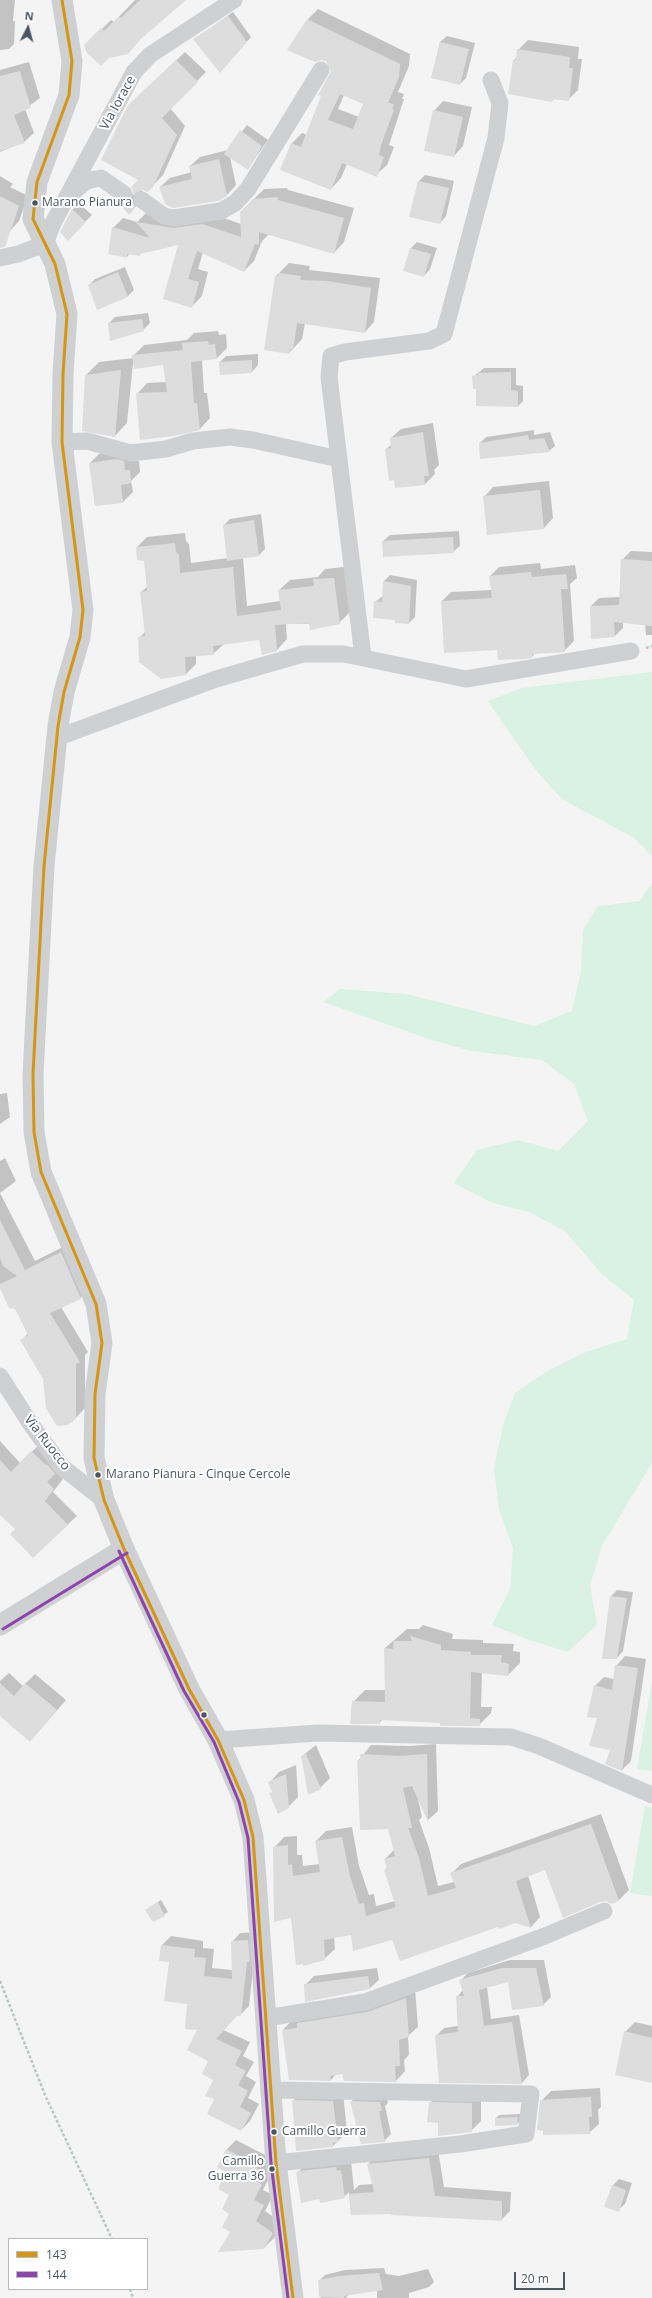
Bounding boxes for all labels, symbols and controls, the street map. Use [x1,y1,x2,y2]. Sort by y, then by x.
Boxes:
north arrow [8,8,48,48]
text: N [24,8,35,23]
street label: Via Iorace [97,73,139,133]
place label: Marano Pianura [42,196,132,210]
marker: Marano Pianura [30,198,40,208]
street label: Via Ruocco [21,1412,73,1474]
place label: Marano Pianura - Cinque Cercole [106,1468,290,1482]
marker: Marano Pianura - Cinque Cercole [93,1470,103,1480]
unlabelled marker [199,1710,209,1720]
place label: Camillo Guerra [282,2125,366,2139]
marker: Camillo Guerra [269,2127,279,2137]
place label: Camillo Guerra 36 [208,2155,264,2183]
marker: Camillo Guerra 36 [267,2164,277,2174]
legend [8,2238,148,2290]
text: 143 [46,2246,67,2263]
scale bar [516,2264,567,2290]
text: 144 [46,2266,67,2283]
text: 20 m [521,2270,549,2287]

